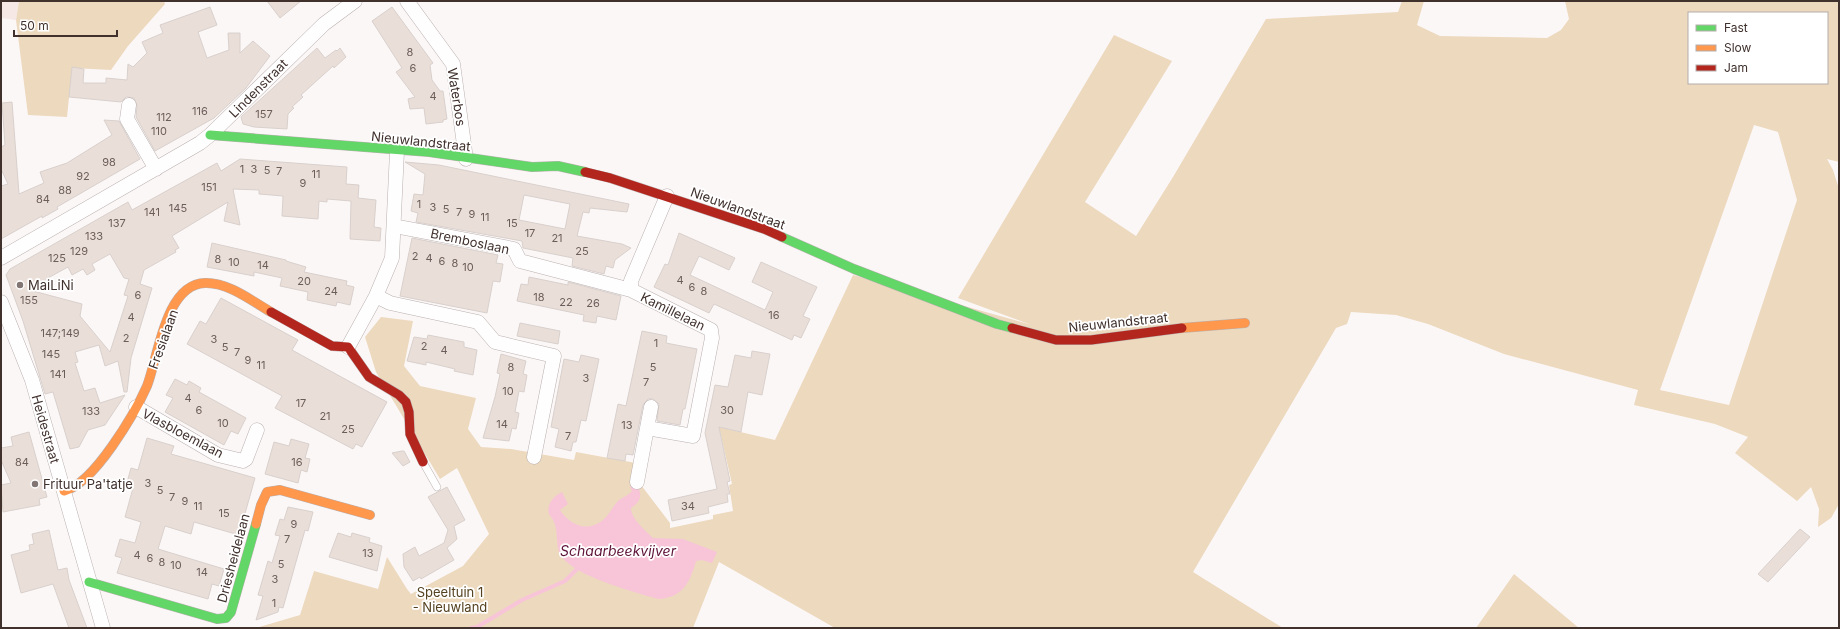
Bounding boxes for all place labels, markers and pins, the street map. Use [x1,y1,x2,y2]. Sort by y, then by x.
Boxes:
place label: MaiLiNi [28,277,74,293]
marker: MaiLiNi [15,280,25,290]
place label: Frituur Pa'tatje [43,476,133,492]
marker: Frituur Pa'tatje [30,479,40,489]

